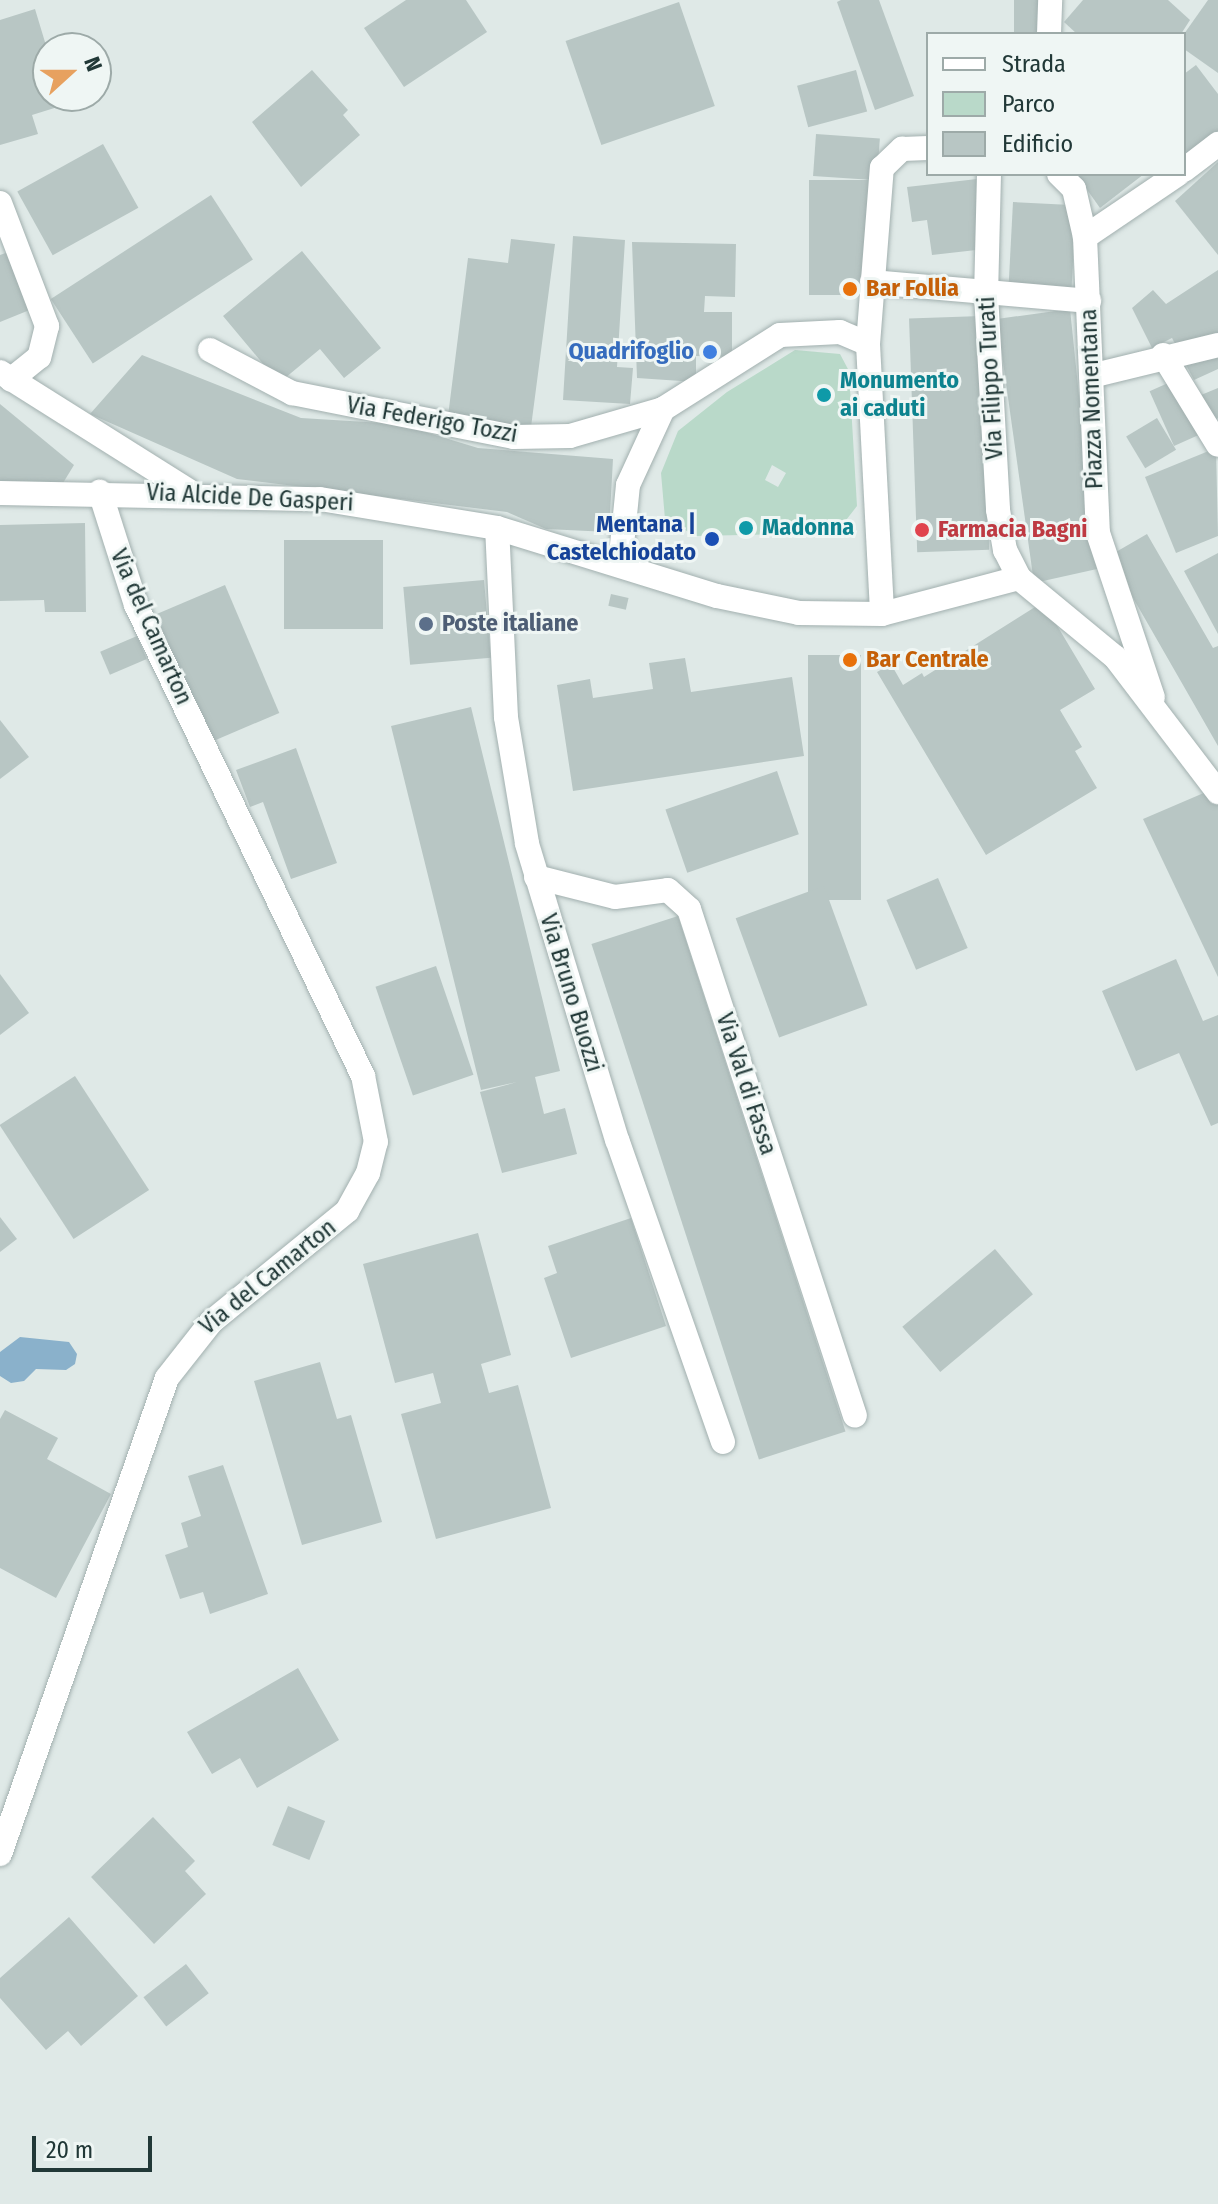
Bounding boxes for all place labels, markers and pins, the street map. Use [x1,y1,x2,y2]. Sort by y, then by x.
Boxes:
place label: Bar Follia [866,275,959,303]
marker: Bar Follia [841,280,859,298]
place label: Quadrifoglio [568,338,694,366]
marker: Quadrifoglio [701,343,719,361]
place label: Monumento ai caduti [840,367,959,423]
marker: Monumento ai caduti [815,386,833,404]
place label: Mentana | Castelchiodato [547,511,696,567]
place label: Madonna [762,514,854,542]
place label: Farmacia Bagni [938,516,1088,544]
marker: Madonna [737,519,755,537]
marker: Farmacia Bagni [913,521,931,539]
marker: Mentana | Castelchiodato [703,530,721,548]
place label: Poste italiane [442,610,578,638]
marker: Poste italiane [417,615,435,633]
place label: Bar Centrale [866,646,989,674]
marker: Bar Centrale [841,651,859,669]

